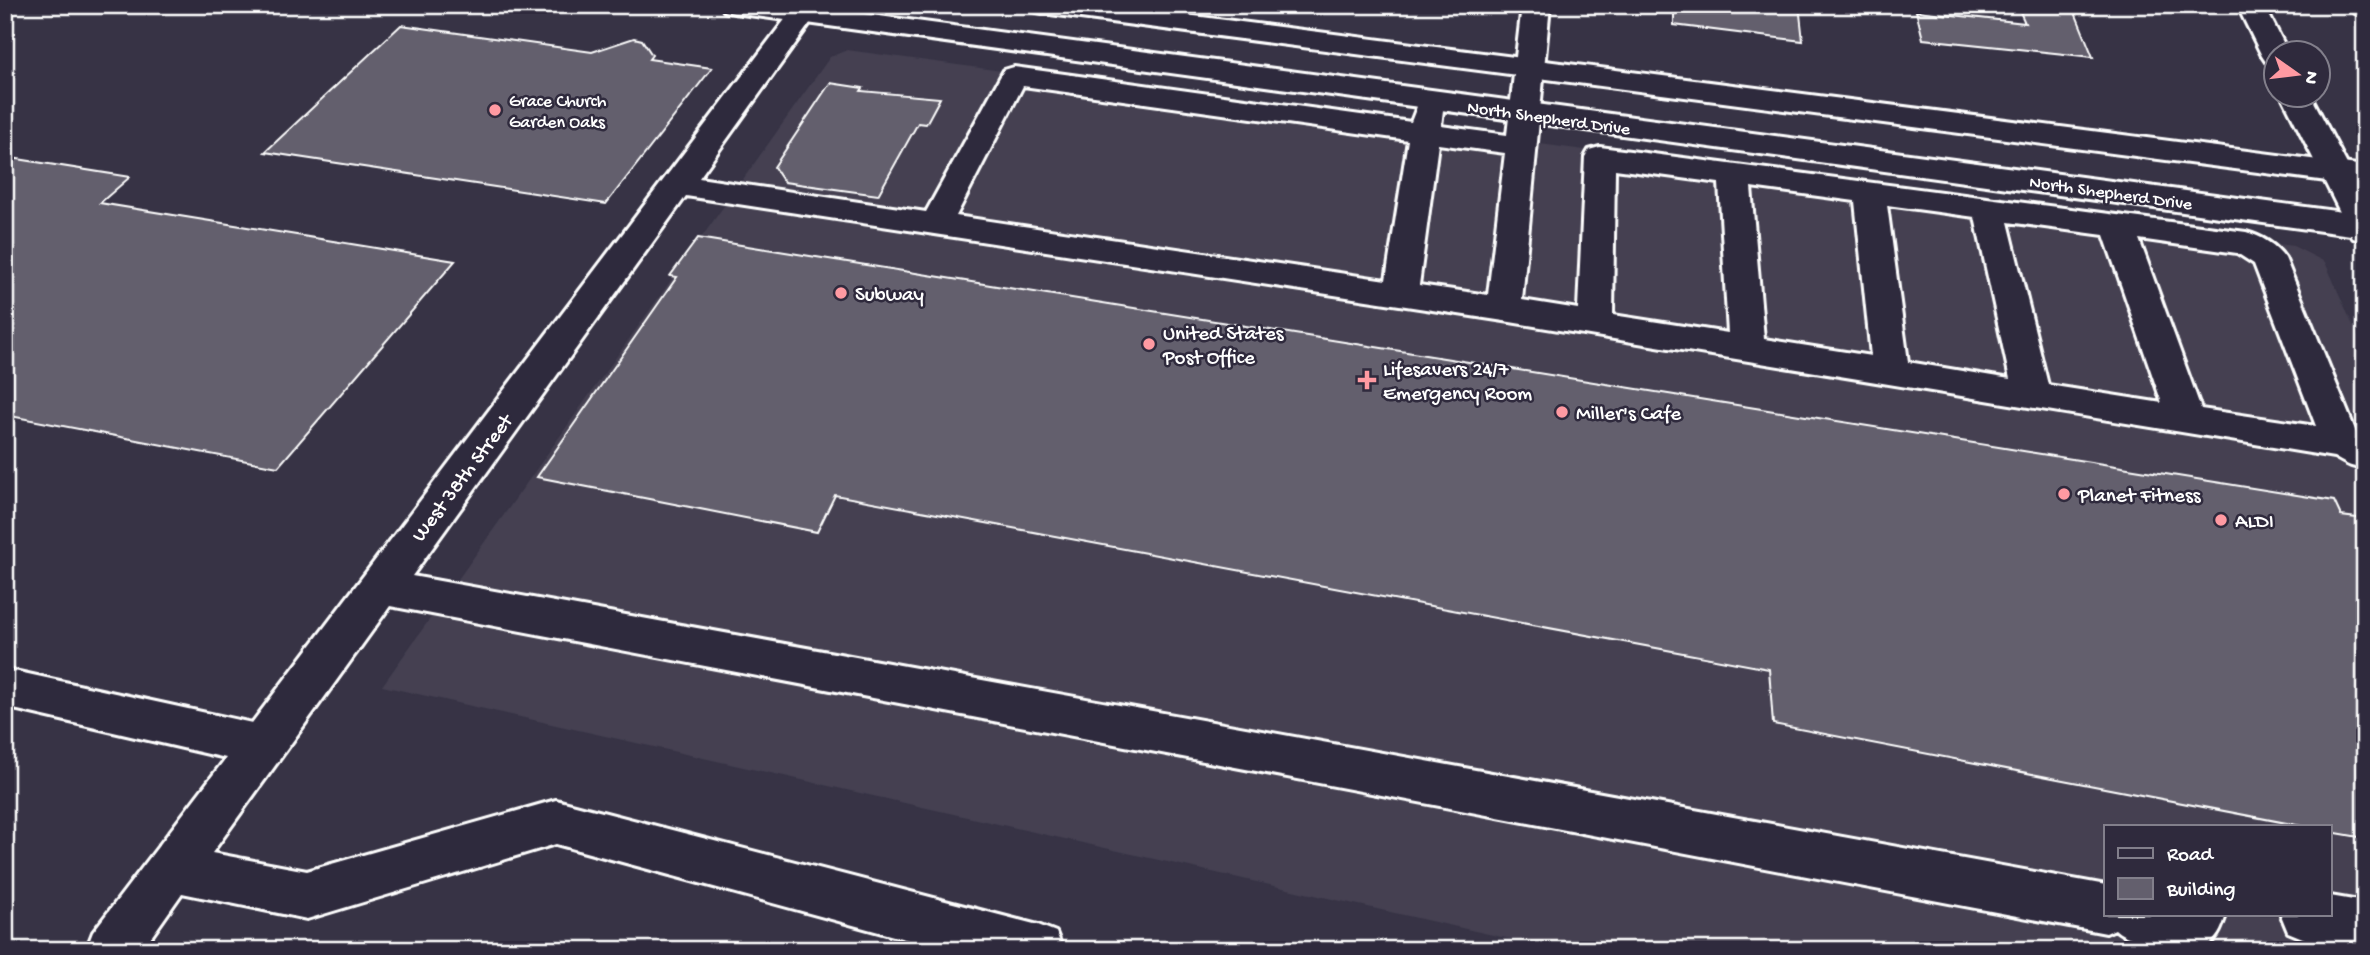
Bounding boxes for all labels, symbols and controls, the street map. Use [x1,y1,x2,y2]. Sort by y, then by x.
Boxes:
north arrow [2262,38,2332,108]
text: N [2297,68,2323,86]
place label: Grace Church Garden Oaks [509,92,607,134]
street label: North Shepherd Drive [1466,98,1632,141]
marker: Grace Church Garden Oaks [487,102,503,118]
street label: North Shepherd Drive [2028,173,2194,216]
place label: Subway [855,284,924,309]
marker: Subway [833,285,849,301]
place label: United States Post Office [1162,323,1285,372]
marker: United States Post Office [1141,336,1157,352]
place label: Lifesavers 24/7 Emergency Room [1383,359,1532,408]
marker: Lifesavers 24/7 Emergency Room [1357,370,1377,390]
place label: Miller's Cafe [1576,403,1682,428]
marker: Miller's Cafe [1554,404,1570,420]
street label: West 38th Street [408,408,521,548]
place label: Planet Fitness [2077,485,2202,510]
marker: Planet Fitness [2056,486,2072,502]
place label: ALDI [2235,511,2274,536]
marker: ALDI [2213,512,2229,528]
legend [2104,825,2332,916]
text: Road [2167,844,2215,869]
text: Building [2166,879,2236,904]

